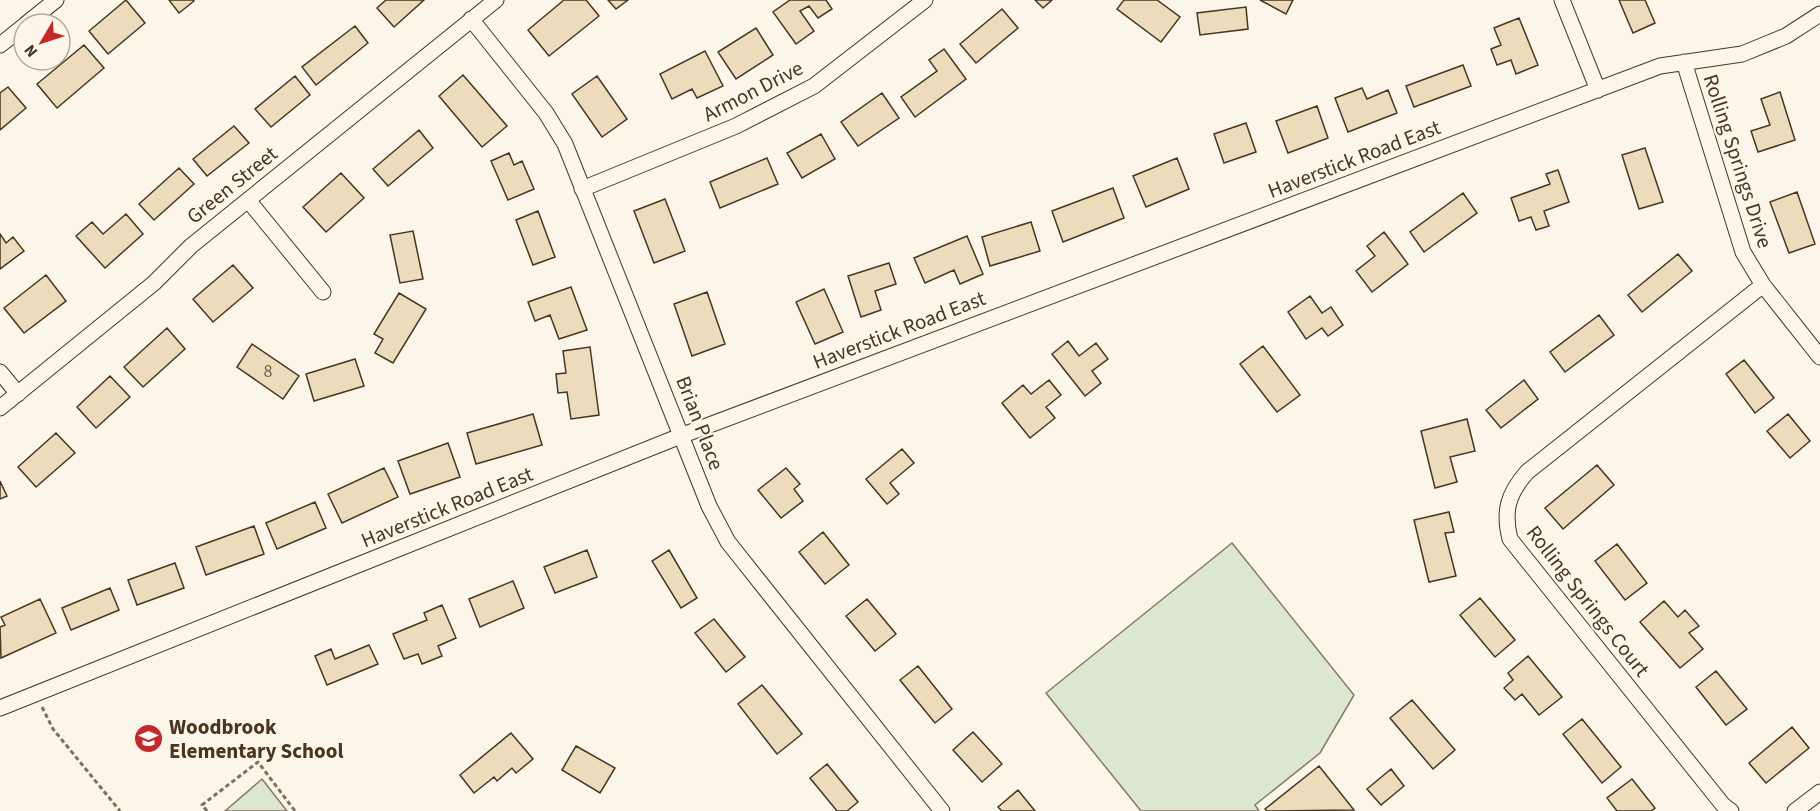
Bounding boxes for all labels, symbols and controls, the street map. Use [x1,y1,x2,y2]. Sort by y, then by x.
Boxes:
north arrow [12,12,72,72]
text: N [19,40,43,62]
street label: Armon Drive [698,53,808,129]
street label: Rolling Springs Drive [1696,70,1780,252]
street label: Haverstick Road East [1263,112,1445,206]
street label: Green Street [180,139,284,231]
street label: Haverstick Road East [808,283,990,377]
house number: 8 [264,359,273,384]
street label: Brian Place [668,372,732,474]
street label: Haverstick Road East [357,459,537,555]
street label: Rolling Springs Court [1519,519,1657,683]
place label: Woodbrook Elementary School [169,712,343,766]
school or university icon: Woodbrook Elementary School [132,723,164,755]

